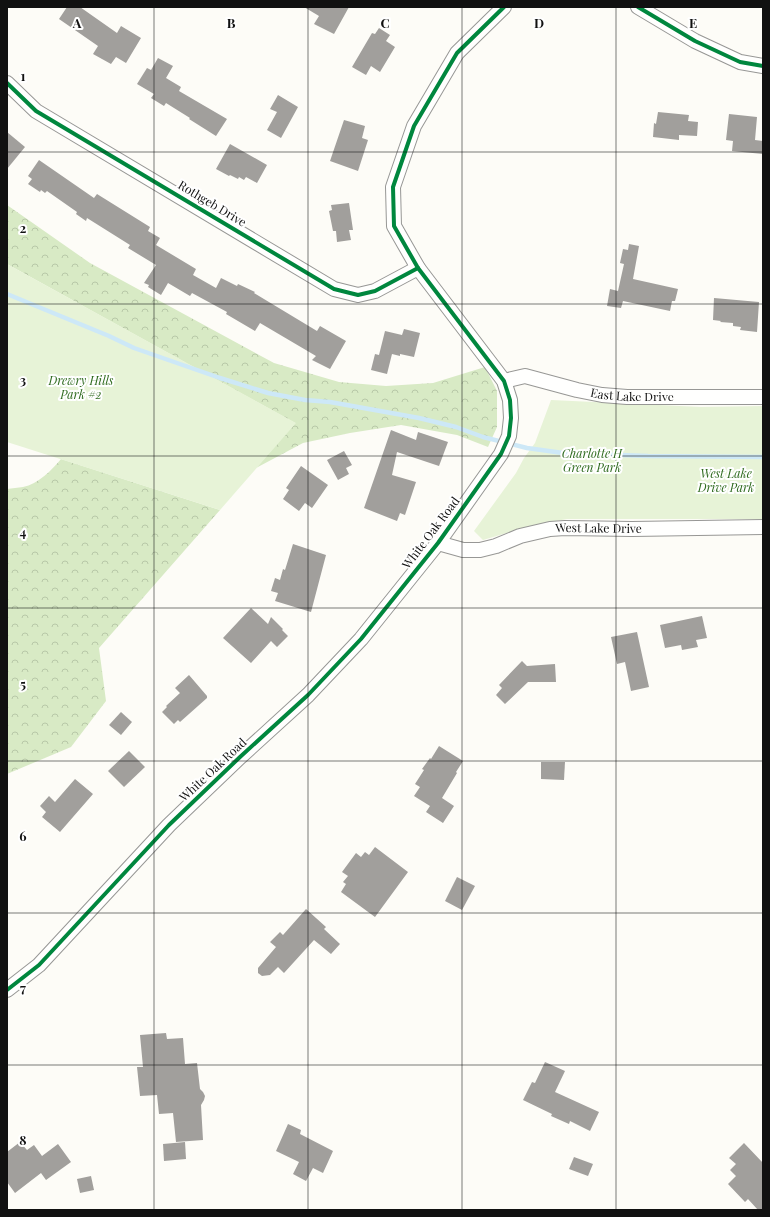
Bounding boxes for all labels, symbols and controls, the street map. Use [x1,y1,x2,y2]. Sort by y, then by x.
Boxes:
text: A [72,14,82,31]
text: B [227,14,236,31]
text: C [380,14,390,31]
text: D [534,14,544,31]
text: E [689,14,697,31]
text: 1 [21,67,26,84]
street label: Rothgeb Drive [175,176,250,230]
text: 2 [20,219,27,236]
text: 3 [20,371,26,388]
park label: Drewry Hills Park #2 [48,372,114,402]
street label: East Lake Drive [589,384,674,404]
park label: Charlotte H Green Park [562,445,623,475]
park label: West Lake Drive Park [697,465,754,495]
street label: White Oak Road [397,493,463,572]
street label: West Lake Drive [554,519,642,536]
text: 4 [20,523,27,540]
text: 5 [20,675,26,692]
street label: White Oak Road [175,734,249,805]
text: 6 [19,827,27,844]
text: 7 [20,979,26,996]
text: 8 [19,1131,27,1148]

